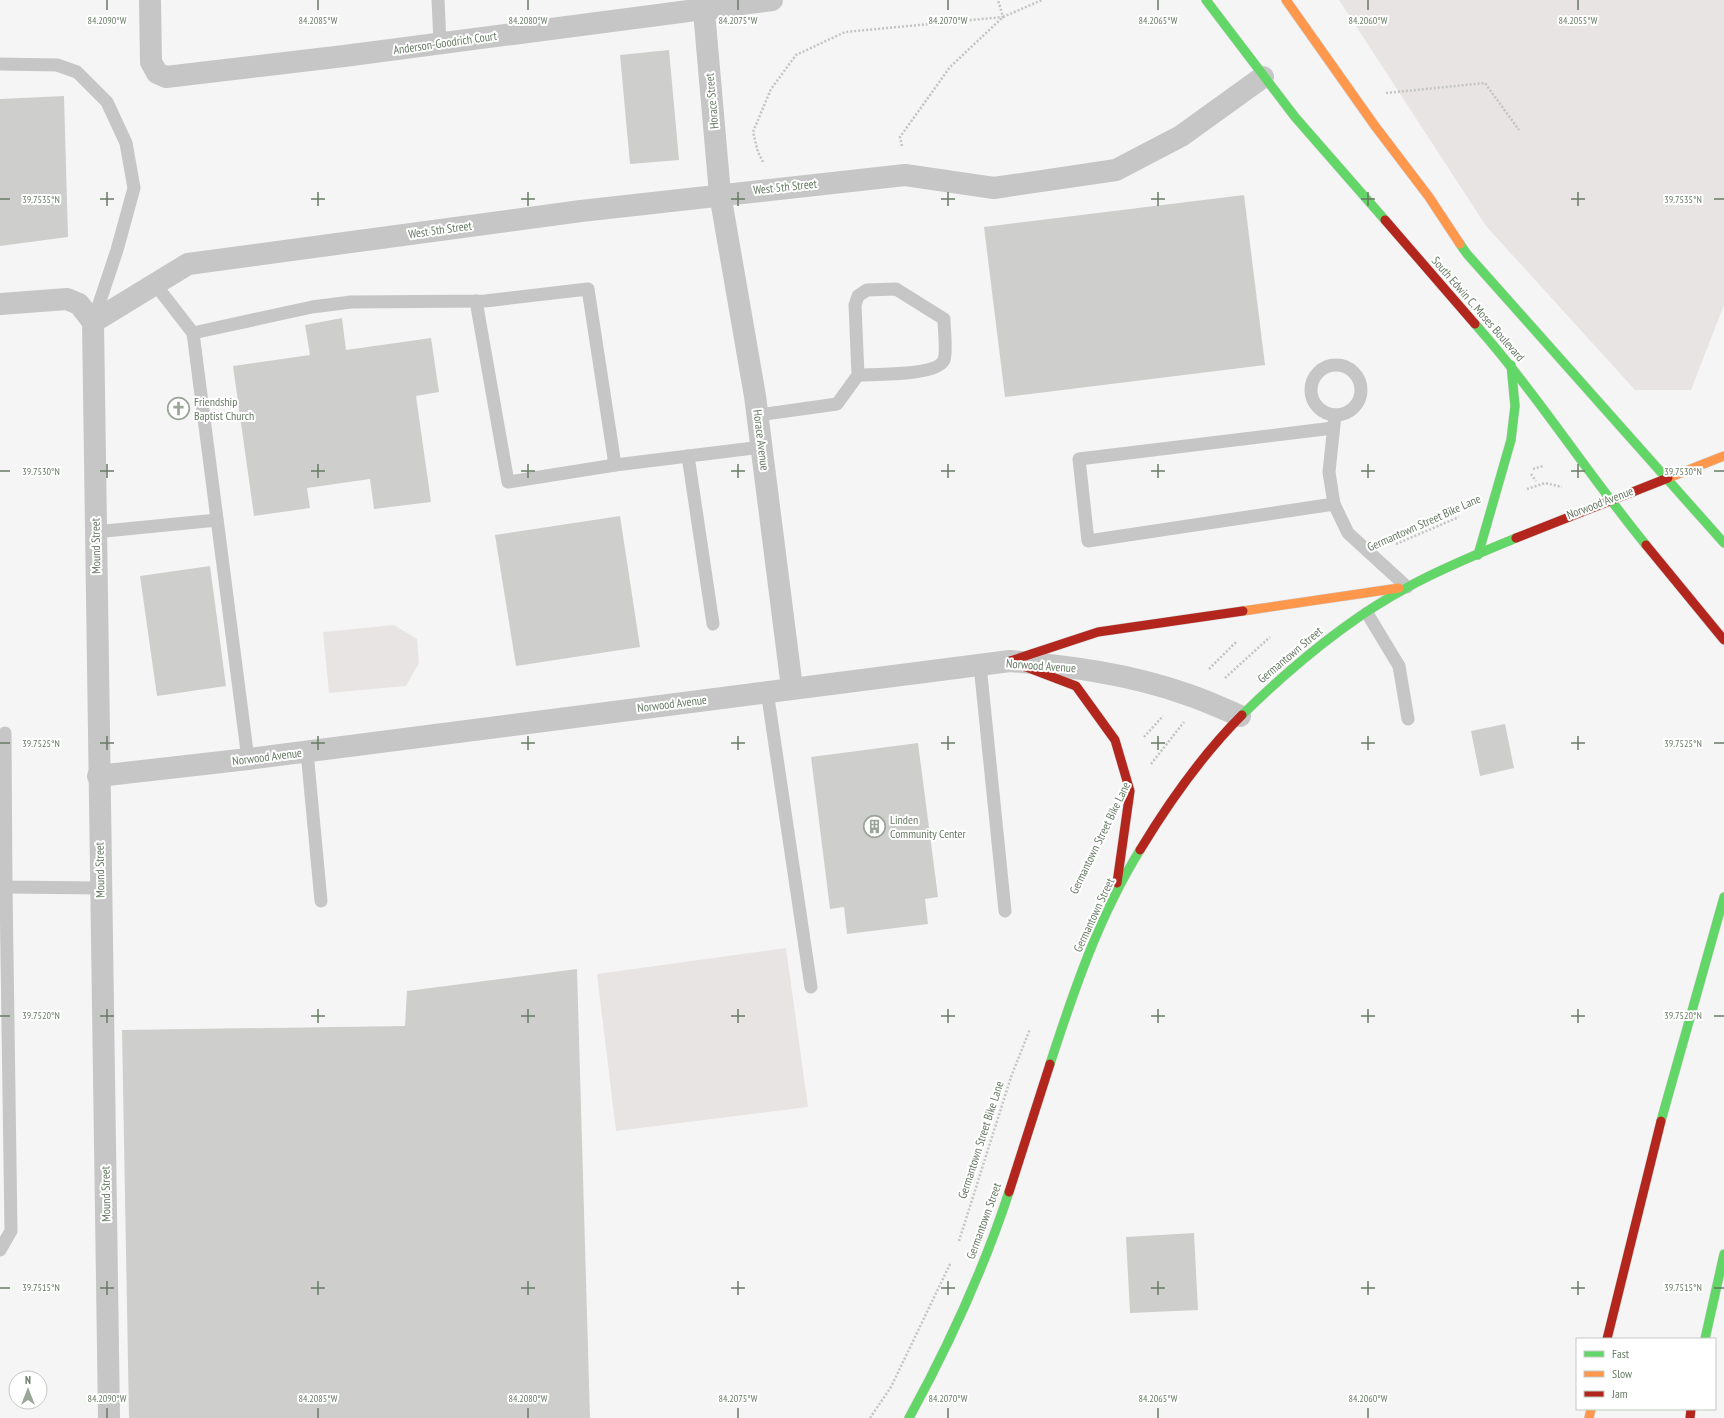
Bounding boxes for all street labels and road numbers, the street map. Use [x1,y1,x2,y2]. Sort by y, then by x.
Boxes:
street label: Anderson-Goodrich Court [392,28,498,57]
street label: Horace Street [702,72,721,130]
street label: West 5th Street [752,176,818,197]
street label: West 5th Street [407,218,473,241]
street label: South Edwin C. Moses Boulevard [1429,253,1528,364]
street label: Horace Avenue [750,409,773,471]
street label: Norwood Avenue [1564,483,1635,522]
street label: Germantown Street Bike Lane [1365,491,1483,554]
street label: Mound Street [88,517,103,574]
street label: Germantown Street [1254,623,1326,686]
street label: Norwood Avenue [1006,656,1077,675]
street label: Norwood Avenue [636,692,708,715]
street label: Norwood Avenue [231,745,303,768]
street label: Germantown Street Bike Lane [1066,779,1133,896]
street label: Mound Street [92,841,107,898]
street label: Germantown Street [1070,875,1118,954]
street label: Germantown Street Bike Lane [954,1079,1007,1201]
street label: Mound Street [98,1165,113,1222]
street label: Germantown Street [963,1180,1005,1261]

